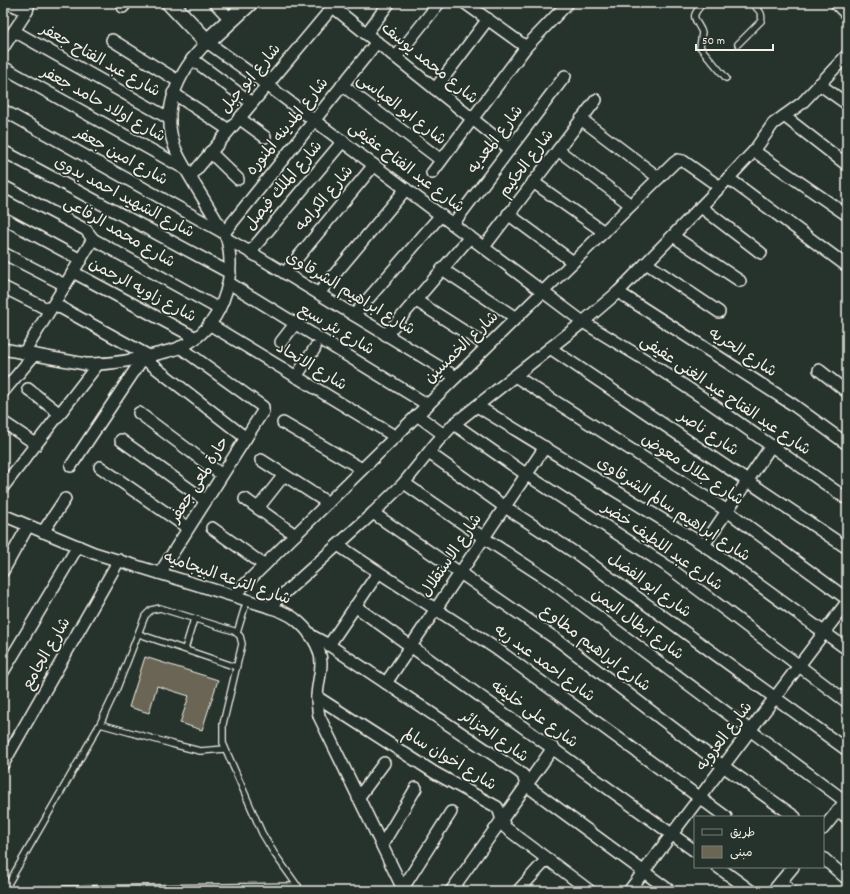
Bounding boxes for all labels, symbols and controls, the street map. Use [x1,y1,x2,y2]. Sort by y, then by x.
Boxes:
street label: شارع محمد يوسف [375,17,483,111]
street label: شارع عبد الفتاح جعفر [34,18,164,103]
scale bar [696,26,773,52]
text: 50 m [702,33,725,50]
street label: شارع ابو جبل [215,39,287,119]
street label: شارع اولاد حامد جعفر [35,60,169,149]
street label: شارع ابو العباسى [351,69,451,151]
street label: شارع المدينه المنوره [241,73,335,181]
street label: شارع المعديه [462,101,530,179]
street label: شارع عبد الفتاح عفيفى [343,117,469,219]
street label: شارع امين جعفر [69,121,172,192]
street label: شارع الحكيم [494,125,560,203]
street label: شارع الملك فيصل [239,136,329,236]
street label: شارع الشهيد احمد بدوى [50,151,198,245]
street label: شارع الكرامه [290,161,360,237]
street label: شارع محمد الرفاعى [59,192,179,274]
street label: شارع ابراهيم الشرقاوى [281,246,419,342]
street label: شارع زاويه الرحمن [84,253,200,329]
street label: شارع بئر سبع [294,298,378,362]
street label: شارع الخمسين [420,306,504,390]
street label: شارع الحريه [703,322,781,384]
street label: شارع عبد الفتاح عبد الغنى عفيفى [635,330,815,462]
street label: شارع الاتحاد [271,337,351,397]
street label: شارع ناصر [672,404,743,463]
street label: شارع جلال معوض [636,428,748,512]
street label: حارة لمعى جعفر [163,433,236,529]
street label: شارع ابراهيم سالم الشرقاوى [592,452,754,568]
street label: شارع عبد اللطيف خضر [595,496,727,597]
street label: شارع الاستقلال [415,509,489,603]
street label: شارع الترعه البيجاميه [160,546,294,612]
street label: شارع ابو الفضل [602,548,696,624]
street label: شارع ابطال اليمن [586,583,688,667]
street label: شارع ابراهيم مطاوع [535,600,655,698]
street label: شارع الجامع [17,613,77,695]
street label: شارع احمد عبد ربه [489,619,599,709]
street label: شارع على خليفه [486,675,582,755]
street label: شارع العروبه [691,697,759,777]
street label: شارع الجزائر [454,704,533,769]
street label: شارع اخوان سالم [398,723,500,797]
legend [694,816,824,868]
text: طريق [730,825,755,842]
text: مبنى [730,845,753,862]

